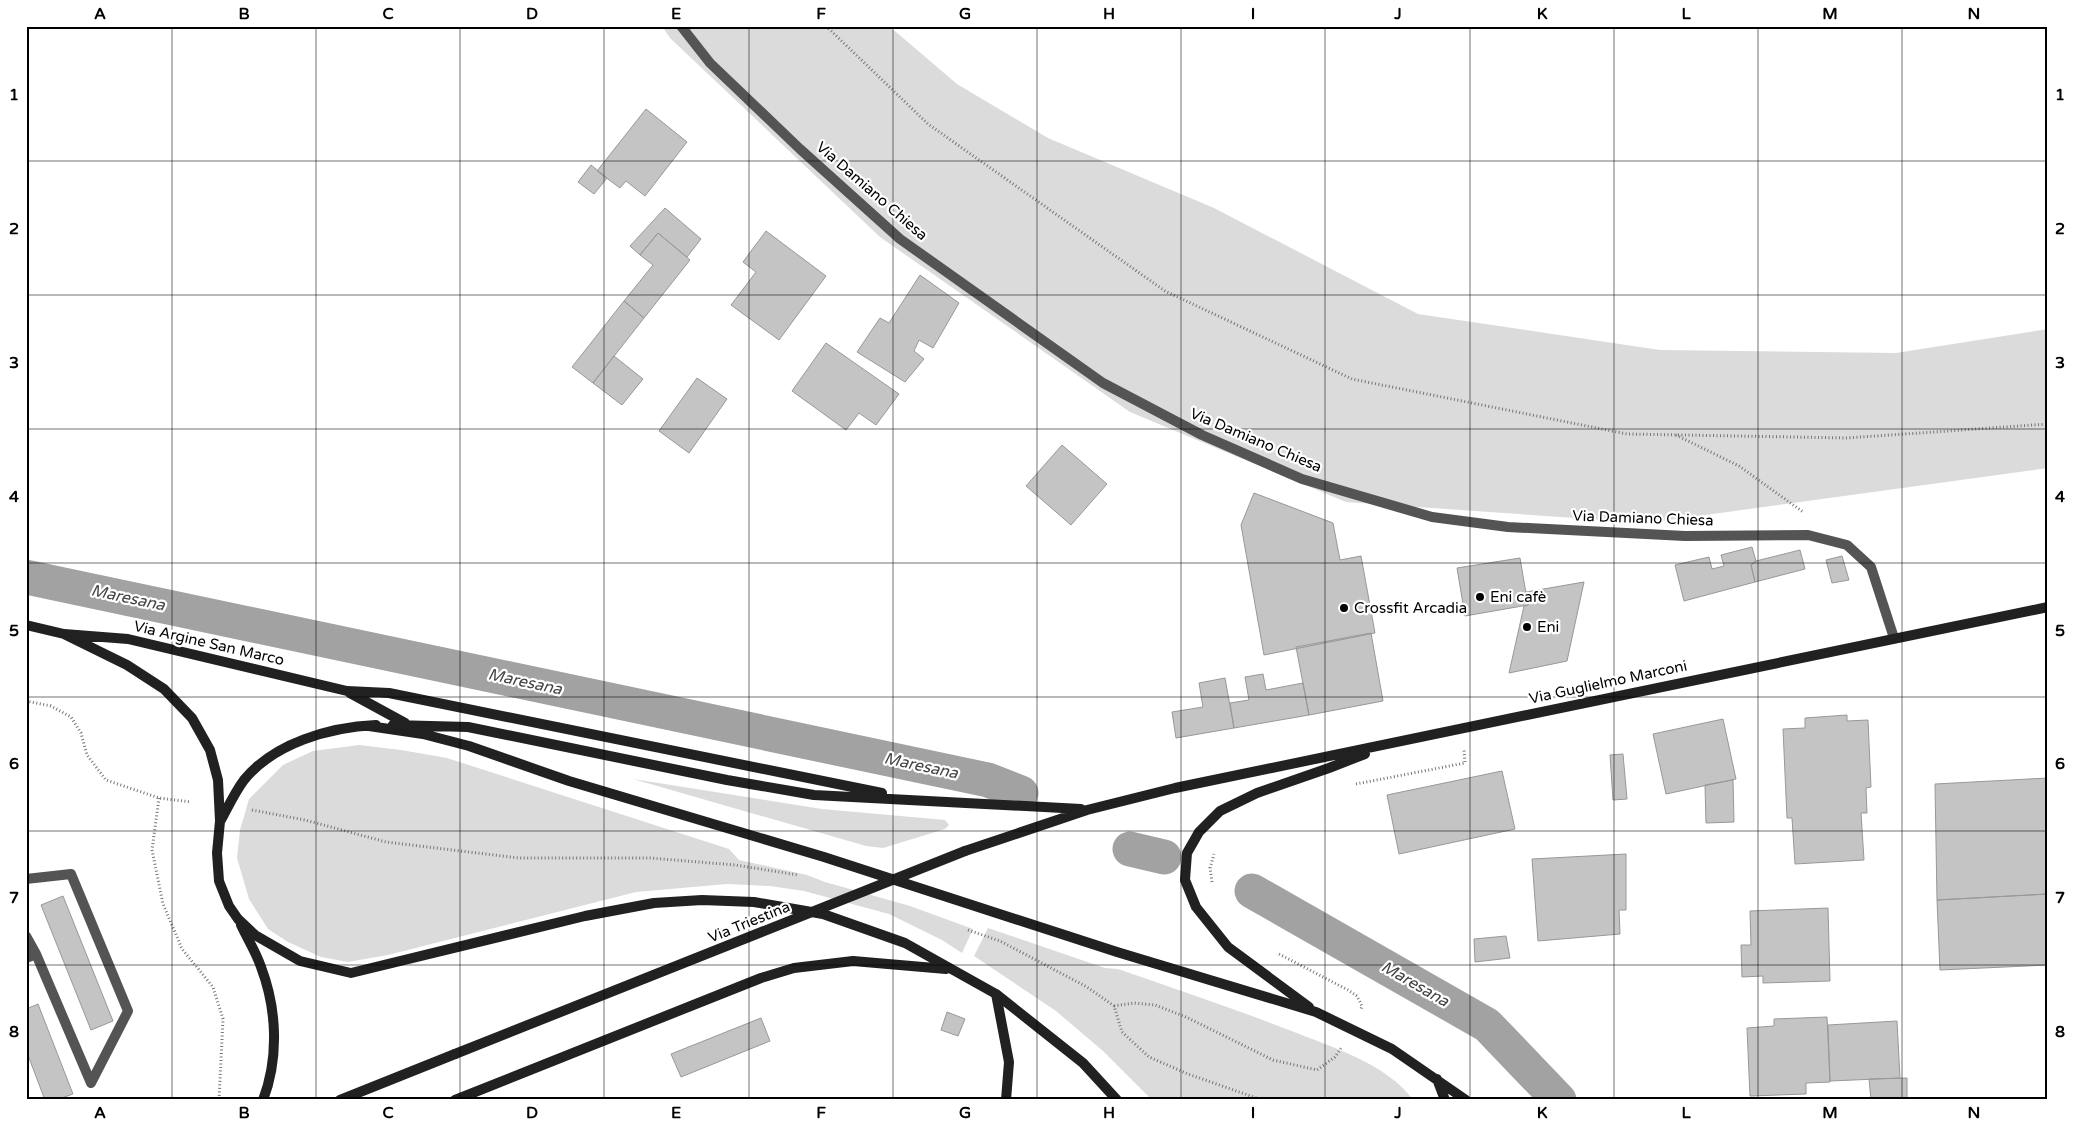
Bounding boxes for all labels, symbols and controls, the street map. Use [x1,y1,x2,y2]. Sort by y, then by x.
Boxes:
text: A [94,4,106,24]
text: B [238,4,250,24]
text: C [382,4,394,24]
text: D [526,4,538,24]
text: E [671,4,681,24]
text: F [816,4,826,24]
text: G [959,4,971,24]
text: H [1103,4,1115,24]
text: I [1251,4,1255,24]
text: J [1393,4,1402,24]
text: K [1537,4,1548,24]
text: L [1681,4,1691,24]
text: M [1822,4,1838,24]
text: N [1968,4,1980,24]
text: 1 [9,85,19,105]
text: 1 [2055,85,2065,105]
street label: Via Damiano Chiesa [813,138,931,244]
text: 2 [9,219,19,239]
text: 2 [2055,219,2065,239]
text: 3 [9,353,19,373]
text: 3 [2055,353,2065,373]
street label: Via Damiano Chiesa [1187,404,1325,476]
text: 4 [9,487,19,507]
text: 4 [2055,487,2065,507]
street label: Via Damiano Chiesa [1572,507,1714,529]
water label: Maresana [89,580,168,616]
place label: Eni cafè [1490,588,1546,606]
marker: Eni cafè [1474,591,1486,603]
place label: Crossfit Arcadia [1354,599,1467,617]
marker: Crossfit Arcadia [1338,602,1350,614]
street label: Via Argine San Marco [132,617,286,669]
place label: Eni [1537,618,1559,636]
text: 5 [9,621,19,641]
marker: Eni [1521,621,1533,633]
text: 5 [2055,621,2065,641]
street label: Via Guglielmo Marconi [1527,656,1689,708]
water label: Maresana [486,664,565,700]
water label: Maresana [882,748,961,784]
text: 6 [9,754,19,774]
text: 6 [2055,754,2065,774]
text: 7 [9,888,19,908]
text: 7 [2055,888,2065,908]
street label: Via Triestina [705,897,793,947]
water label: Maresana [1378,957,1453,1012]
text: 8 [9,1022,19,1042]
text: 8 [2055,1022,2065,1042]
text: A [94,1103,106,1123]
text: B [238,1103,250,1123]
text: C [382,1103,394,1123]
text: D [526,1103,538,1123]
text: E [671,1103,681,1123]
text: F [816,1103,826,1123]
text: G [959,1103,971,1123]
text: H [1103,1103,1115,1123]
text: I [1251,1103,1255,1123]
text: J [1393,1103,1402,1123]
text: K [1537,1103,1548,1123]
text: L [1681,1103,1691,1123]
text: M [1822,1103,1838,1123]
text: N [1968,1103,1980,1123]

